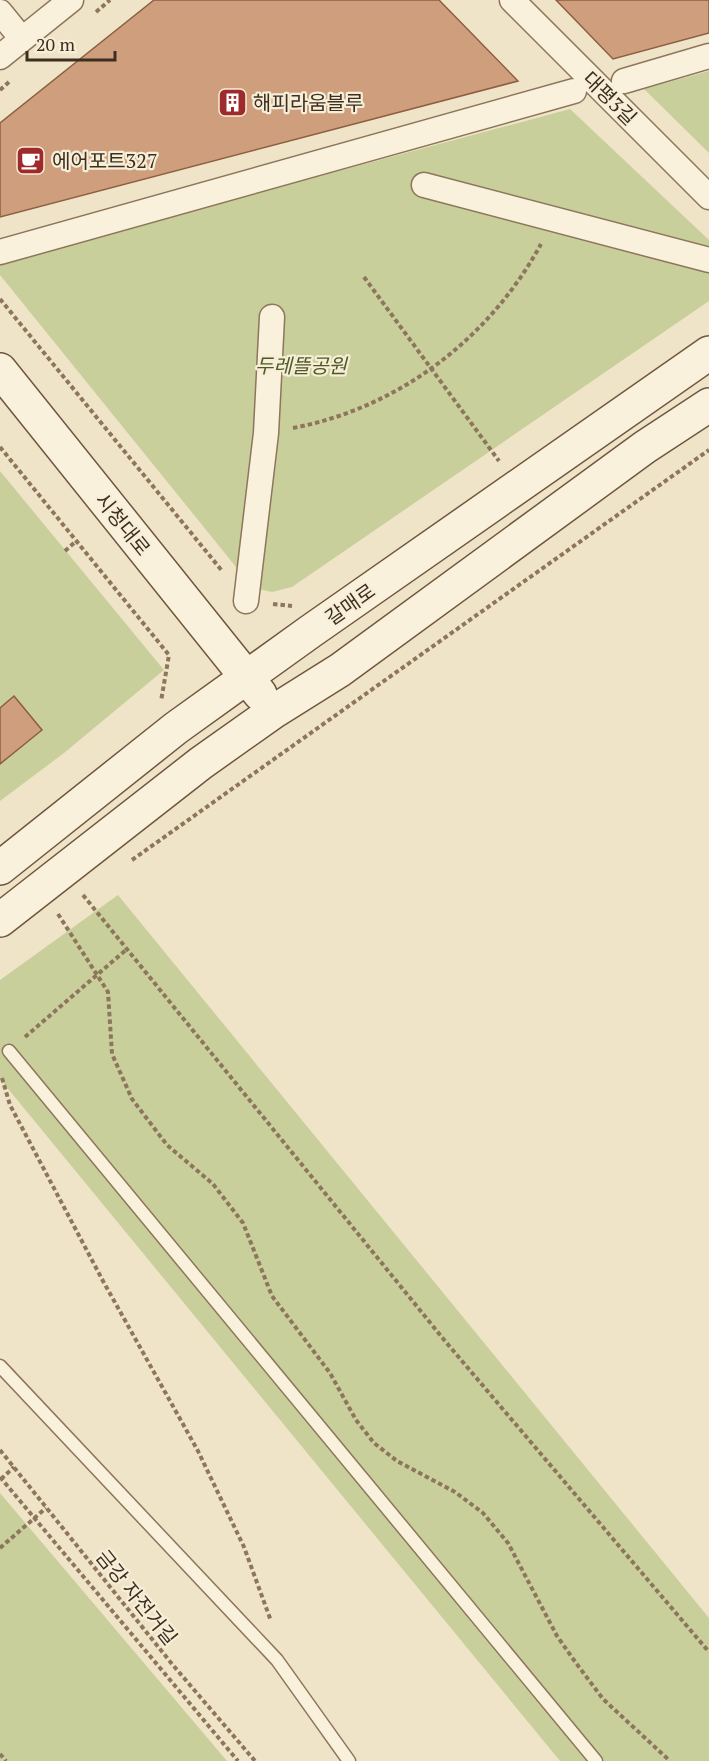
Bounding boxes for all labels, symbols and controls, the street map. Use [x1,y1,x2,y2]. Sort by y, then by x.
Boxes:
scale bar [27,24,116,62]
text: 20 m [36,32,76,56]
street label: 대평3길 [577,65,643,131]
building icon: 해피라움블루 [216,86,248,118]
place label: 해피라움블루 [253,89,363,116]
cafe icon: 에어포트327 [15,144,47,176]
place label: 에어포트327 [52,147,158,174]
park label: 두레뜰공원 [255,352,349,379]
street label: 시청대로 [89,487,157,561]
street label: 갈매로 [320,577,380,631]
street label: 금강 자전거길 [90,1544,184,1650]

